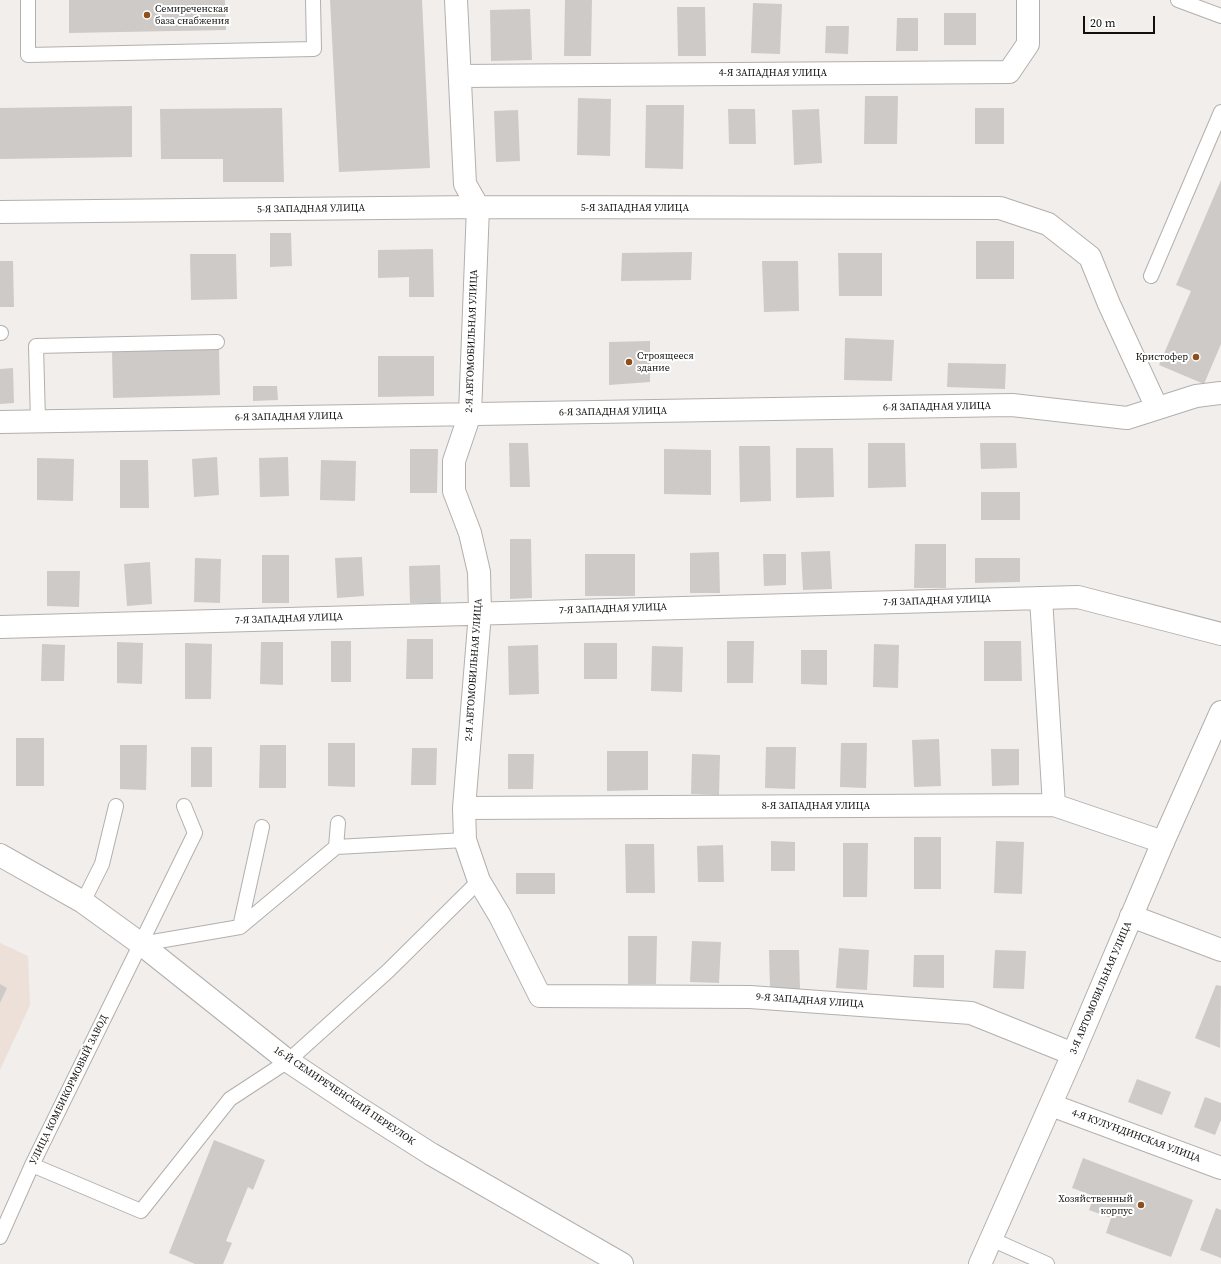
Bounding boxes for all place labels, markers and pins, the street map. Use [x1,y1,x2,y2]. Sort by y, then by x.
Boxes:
place label: Семиреченская база снабжения [155,3,230,26]
marker: Семиреченская база снабжения [142,10,152,20]
place label: Строящееся здание [637,350,694,374]
place label: Кристофер [1136,351,1188,363]
marker: Кристофер [1191,352,1201,362]
marker: Строящееся здание [624,357,634,367]
place label: Хозяйственный корпус [1058,1193,1133,1216]
marker: Хозяйственный корпус [1136,1200,1146,1210]

